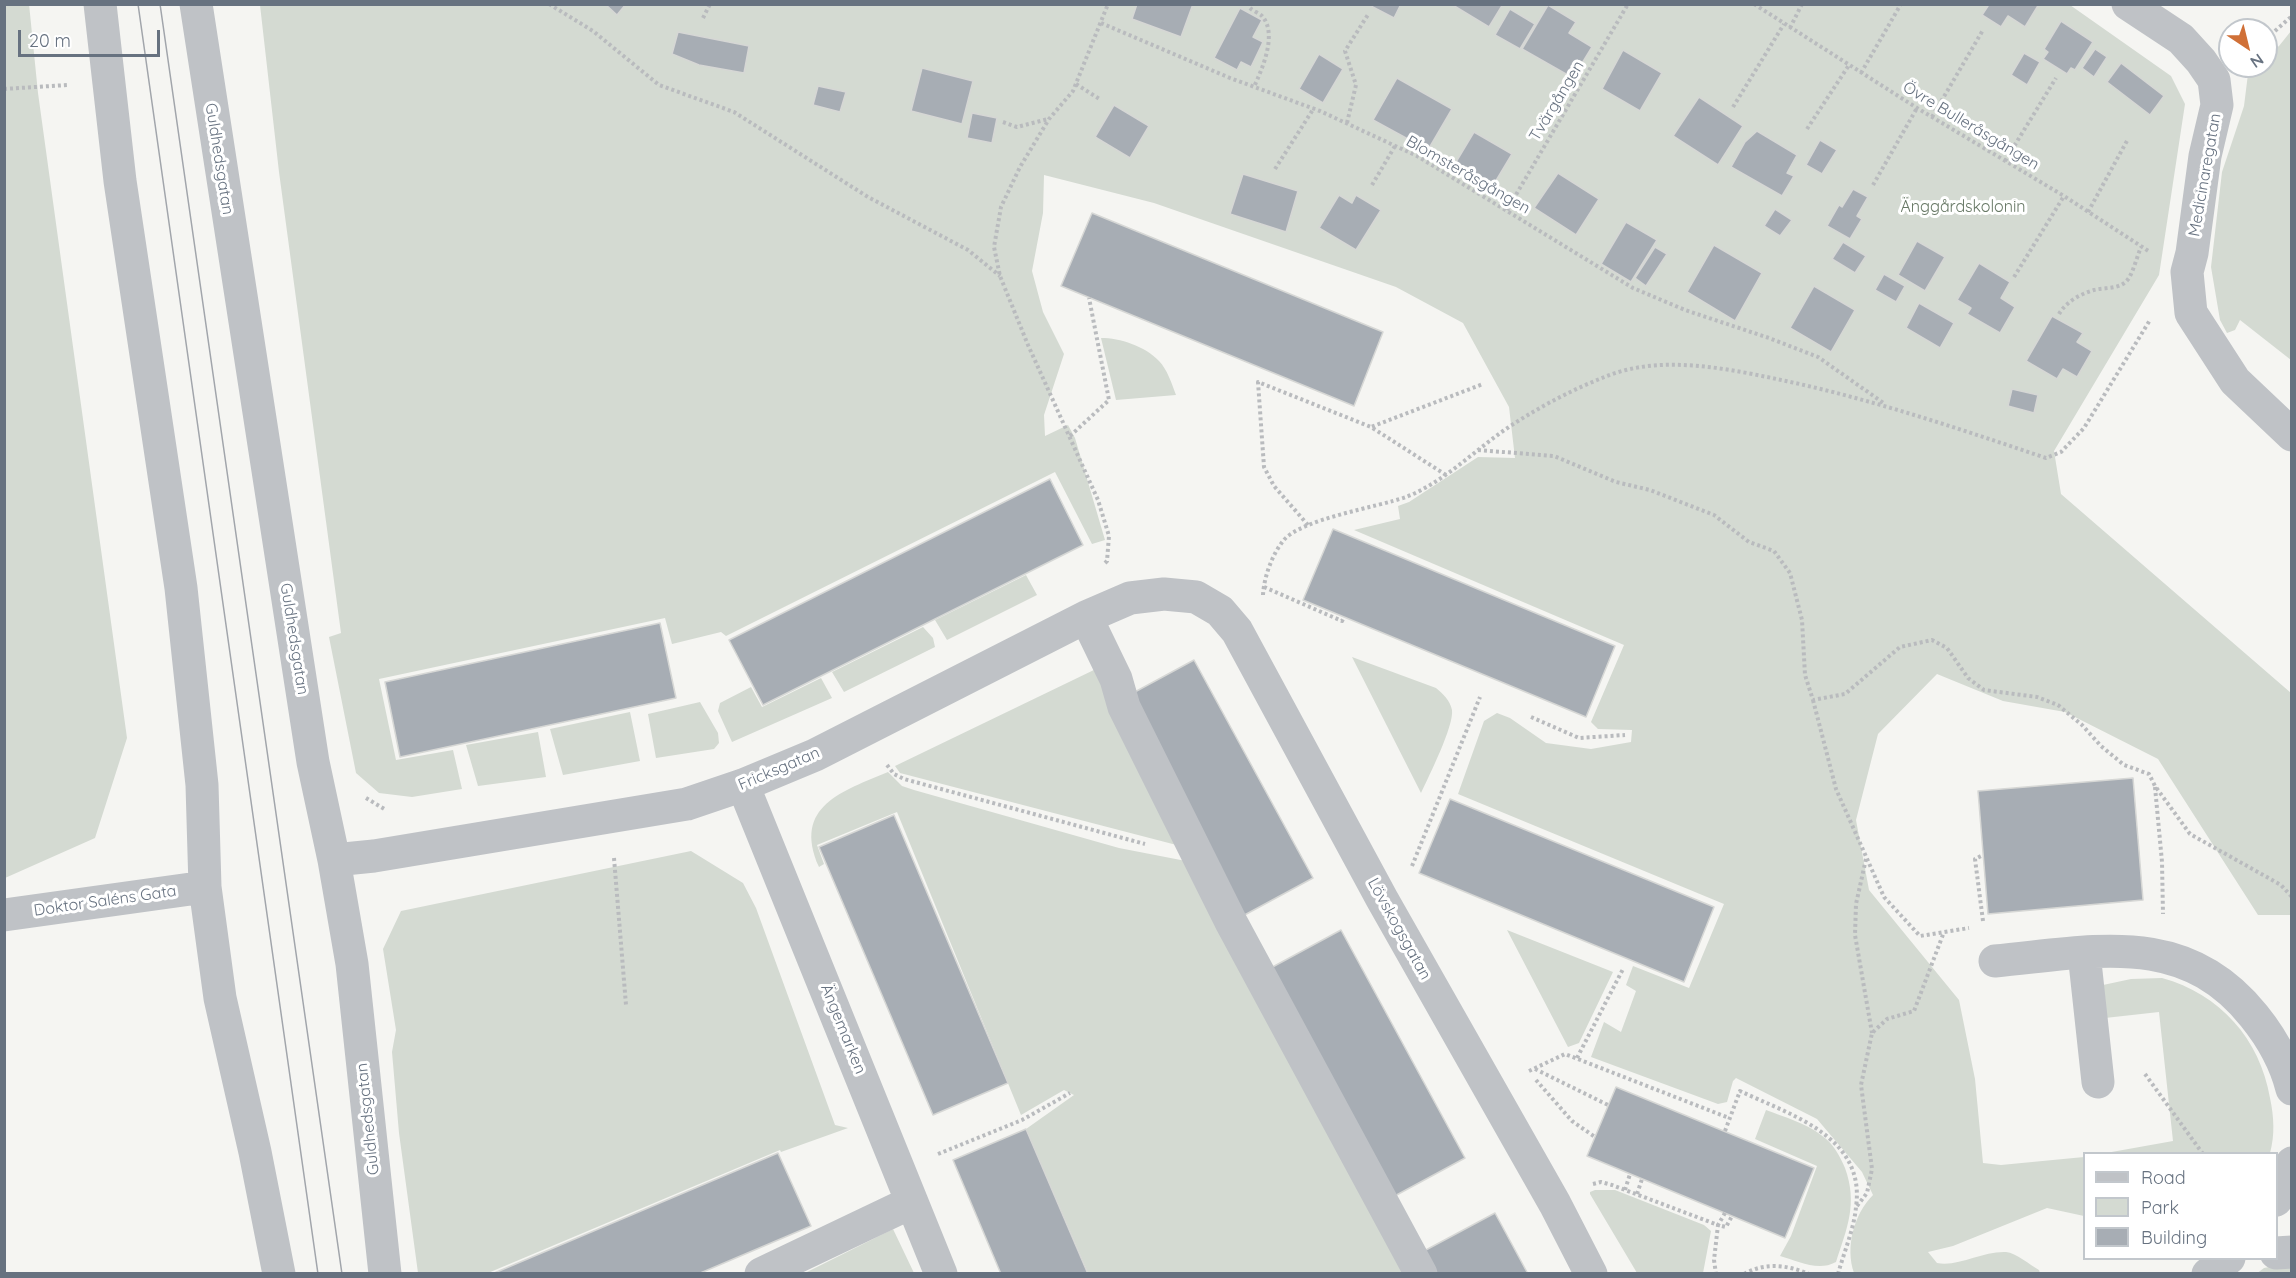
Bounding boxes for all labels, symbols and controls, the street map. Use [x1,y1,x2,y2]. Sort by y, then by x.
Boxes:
scale bar [21,18,164,56]
north arrow [2218,18,2278,78]
text: 20 m [29,29,71,52]
text: N [2247,50,2268,73]
street label: Tvärgången [1526,57,1588,145]
street label: Övre Bulleråsgången [1899,78,2043,174]
street label: Guldhedsgatan [201,102,237,216]
street label: Medicinaregatan [2185,112,2225,238]
street label: Blomsteråsgången [1403,132,1533,218]
park label: Änggårdskolonin [1900,197,2026,217]
street label: Guldhedsgatan [276,582,312,696]
street label: Fricksgatan [735,743,823,795]
street label: Lövskogsgatan [1363,875,1435,983]
street label: Doktor Saléns Gata [32,881,178,921]
street label: Ängemarken [816,981,870,1077]
street label: Guldhedsgatan [353,1062,383,1176]
legend [2083,1152,2278,1260]
text: Road [2141,1166,2186,1189]
text: Park [2141,1196,2179,1219]
text: Building [2141,1226,2207,1249]

